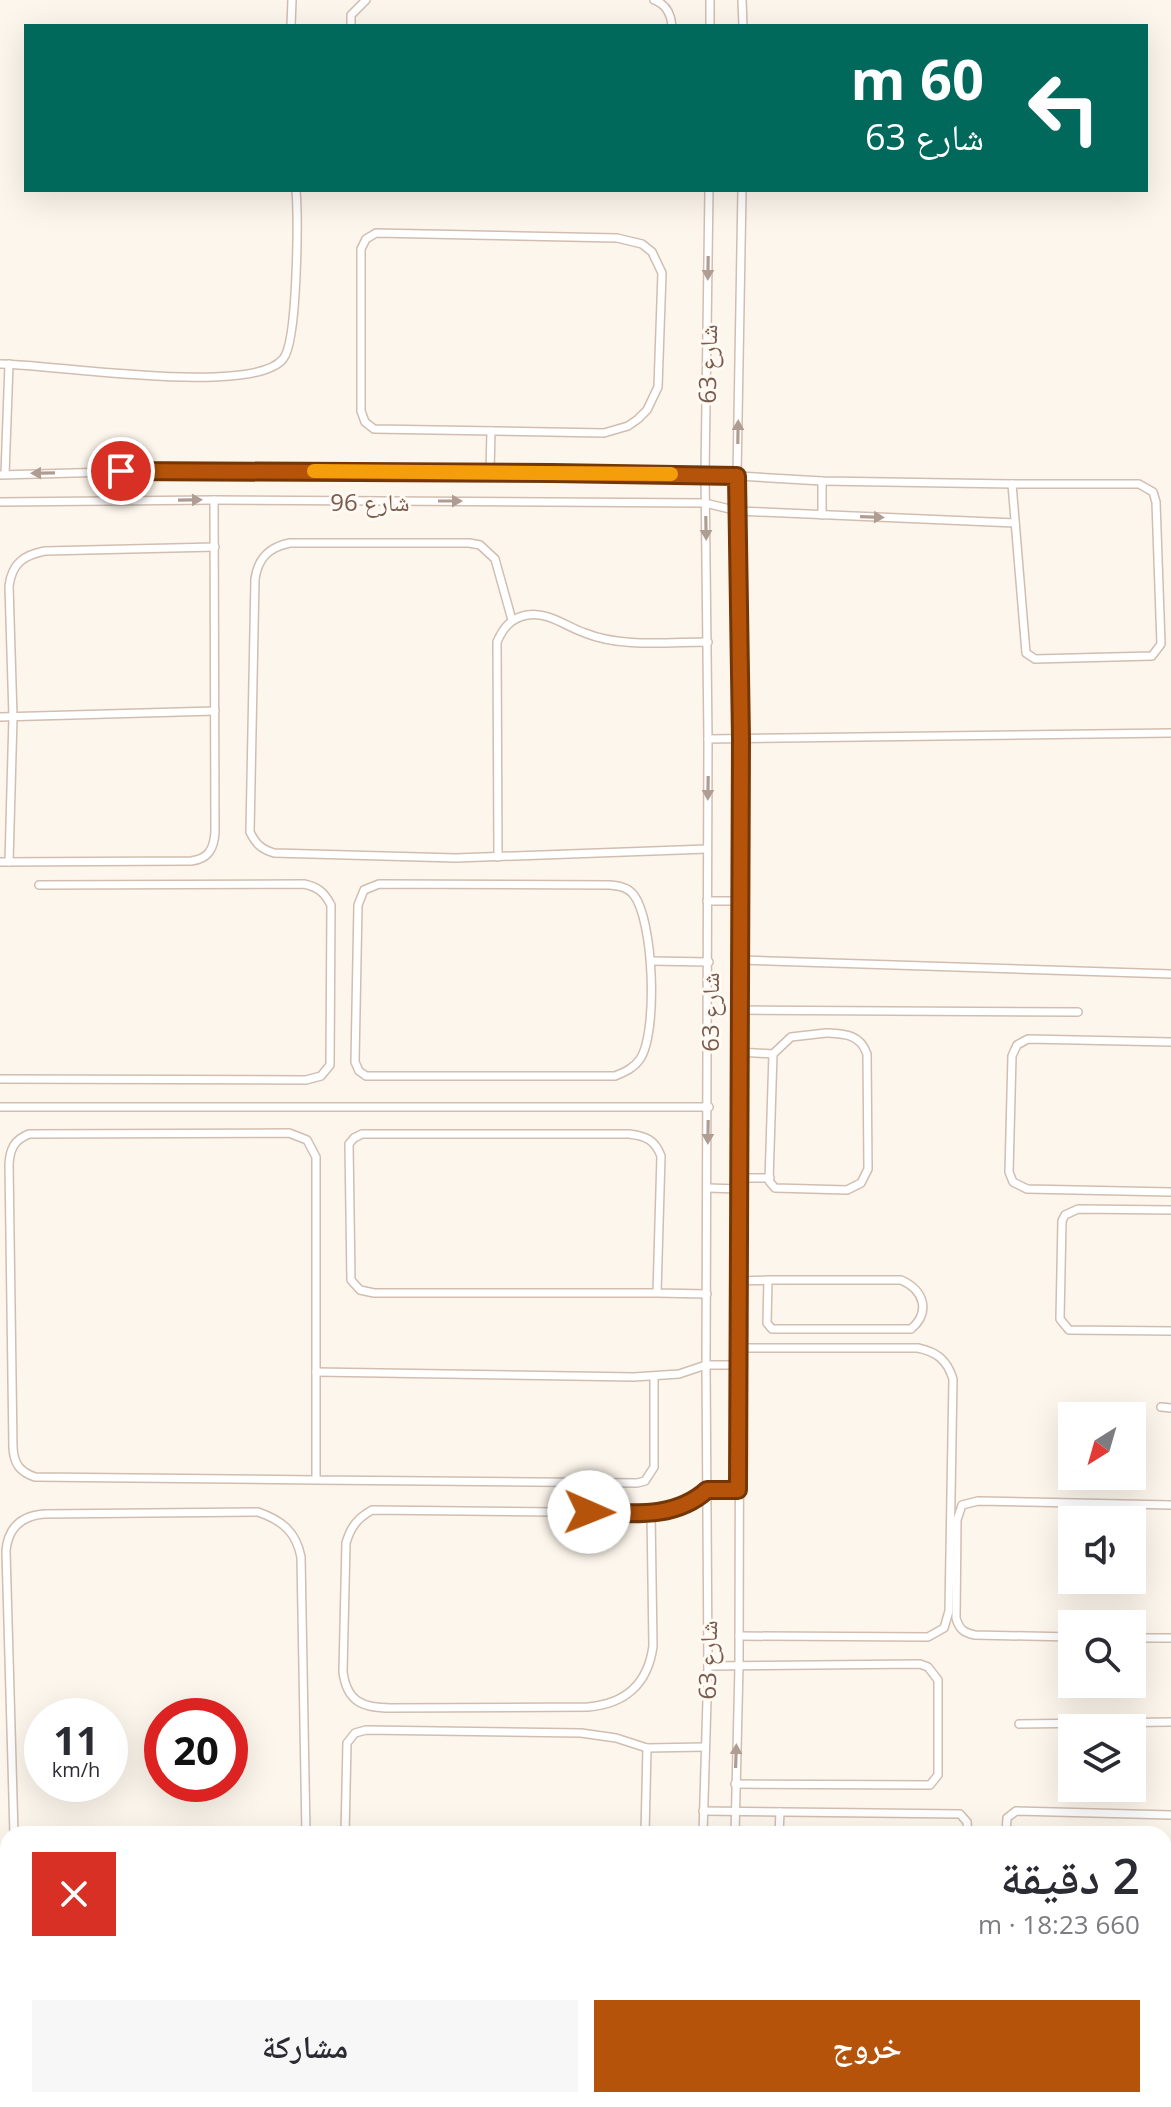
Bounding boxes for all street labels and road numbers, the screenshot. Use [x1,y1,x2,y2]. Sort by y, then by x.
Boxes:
street label: شارع 63 [690,324,724,404]
street label: شارع 96 [330,485,410,518]
street label: شارع 63 [693,972,726,1052]
street label: شارع 63 [690,1620,724,1700]

